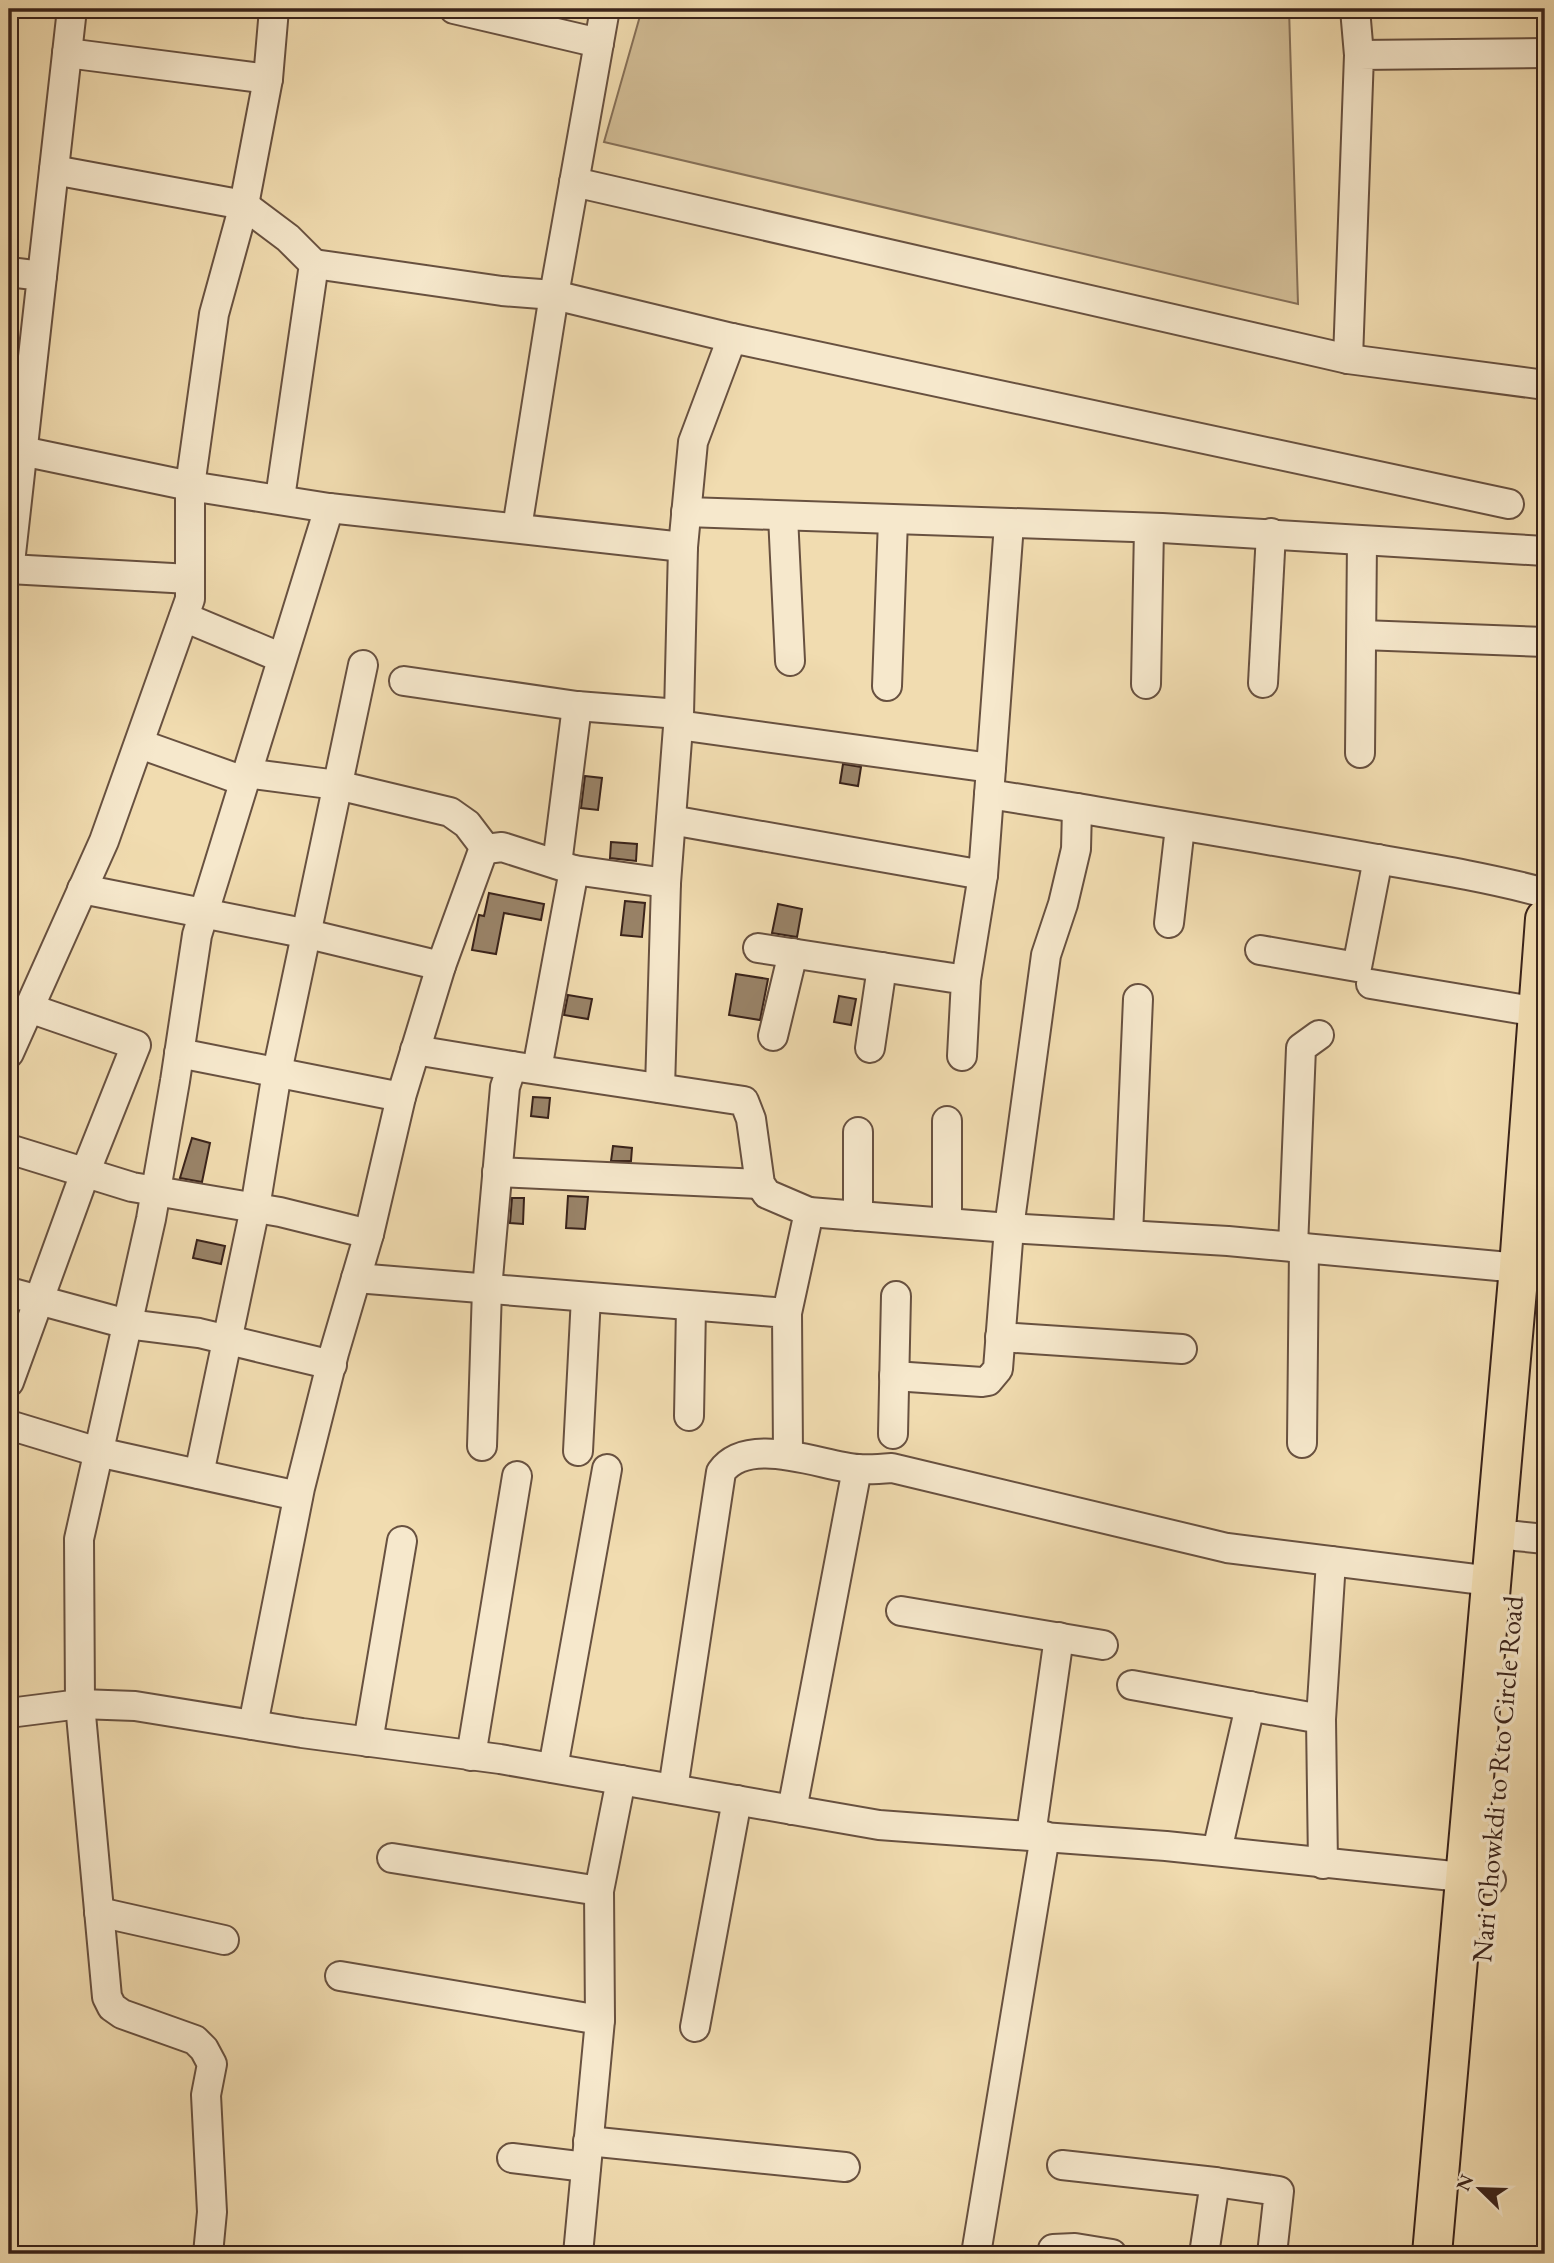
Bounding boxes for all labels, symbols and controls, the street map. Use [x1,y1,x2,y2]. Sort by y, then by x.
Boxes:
street label: Nari Chowkdi to Rto Circle Road [1463,1593,1531,1964]
north arrow [1446,2154,1516,2224]
text: N [1450,2170,1480,2195]

